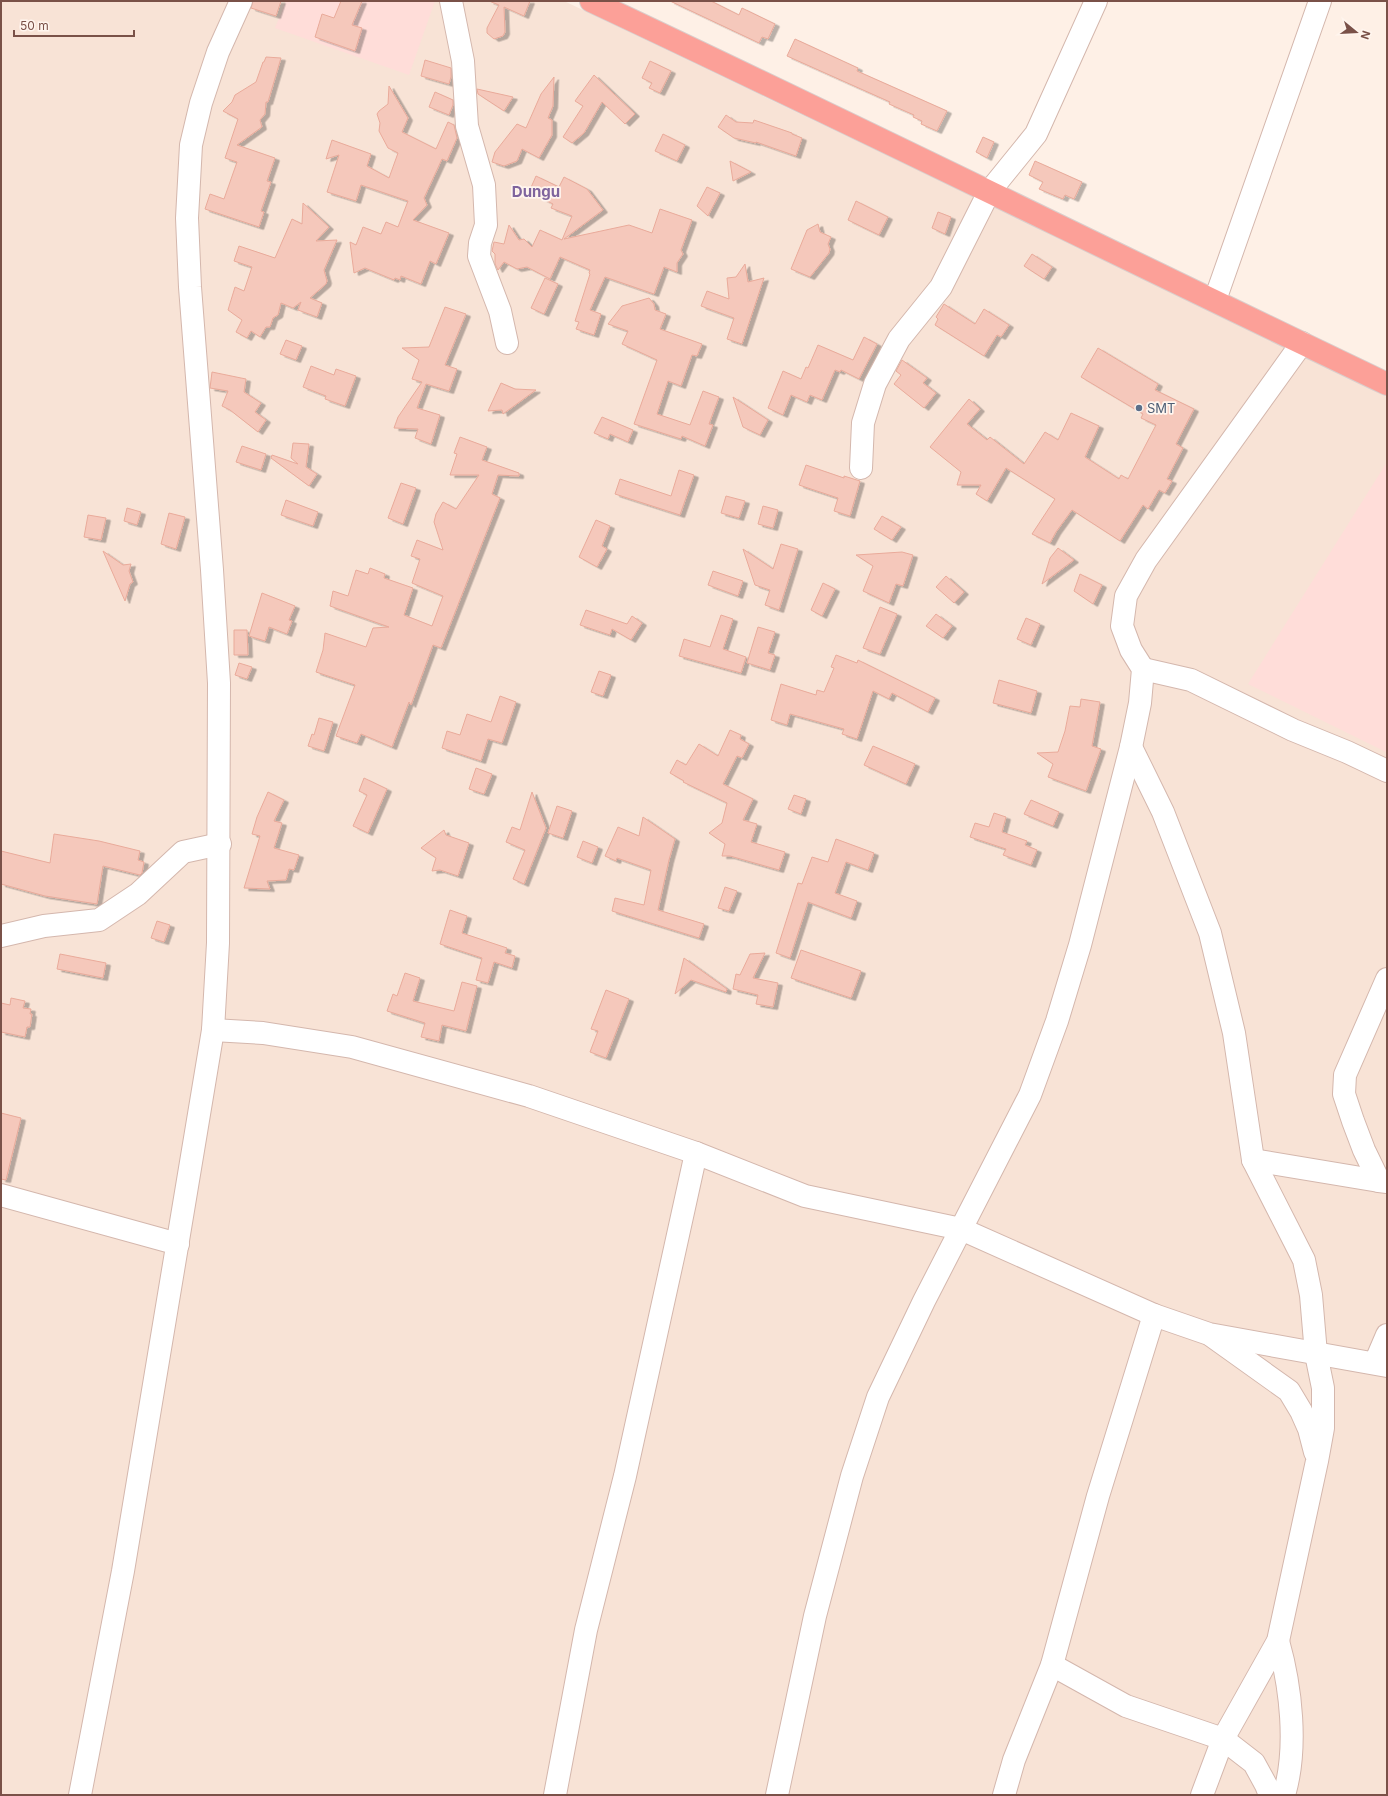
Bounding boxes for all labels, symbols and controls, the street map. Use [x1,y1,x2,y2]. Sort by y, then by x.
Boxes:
scale bar [14,12,134,38]
north arrow [1336,12,1376,52]
text: 50 m [20,18,49,33]
text: N [1358,29,1373,41]
district label: Dungu [512,182,560,201]
place label: SMT [1147,400,1175,416]
marker: SMT [1134,403,1144,413]

